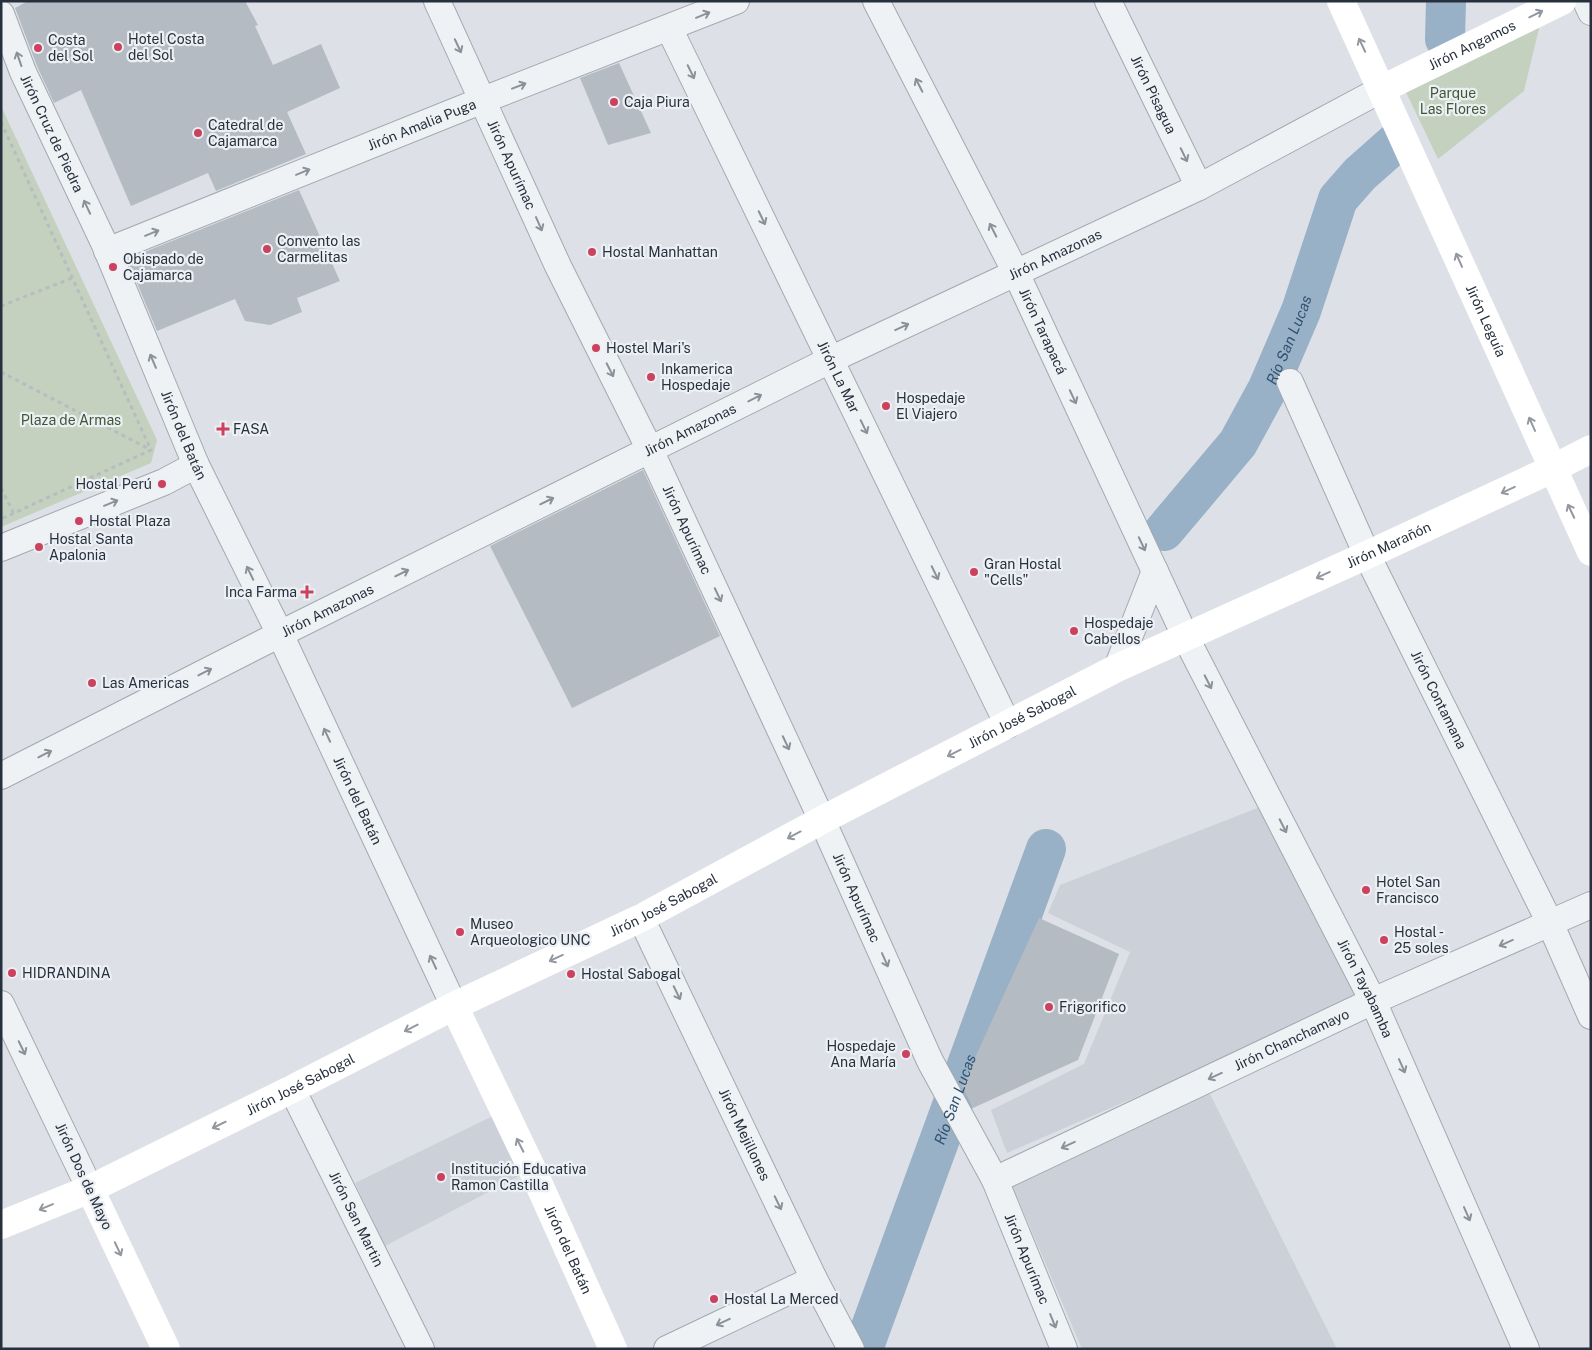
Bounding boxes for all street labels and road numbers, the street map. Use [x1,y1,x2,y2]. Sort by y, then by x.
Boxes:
street label: Jirón Angamos [1426,17,1518,73]
street label: Jirón Pisagua [1128,53,1180,136]
street label: Jirón Cruz de Piedra [17,72,87,195]
street label: Jirón Amalia Puga [365,96,478,154]
street label: Jirón Apurímac [484,117,539,212]
street label: Jirón Amazonas [1006,226,1104,283]
street label: Jirón Leguía [1463,282,1509,359]
street label: Jirón Tarapacá [1016,285,1070,377]
street label: Jirón La Mar [814,338,863,416]
street label: Jirón del Batán [158,388,210,482]
street label: Jirón Amazonas [641,400,739,459]
street label: Jirón Apurímac [659,483,715,577]
street label: Jirón Marañón [1344,519,1433,571]
street label: Jirón Amazonas [279,581,376,640]
street label: Jirón Contamana [1408,648,1470,752]
street label: Jirón José Sabogal [965,682,1079,751]
street label: Jirón del Batán [330,754,385,847]
street label: Jirón Apurímac [830,850,884,945]
street label: Jirón José Sabogal [607,870,720,940]
street label: Jirón Tayabamba [1334,936,1396,1040]
street label: Jirón Chanchamayo [1231,1005,1352,1074]
street label: Jirón José Sabogal [244,1050,357,1118]
street label: Jirón Mejillones [716,1086,774,1183]
street label: Jirón Dos de Mayo [52,1120,116,1232]
street label: Jirón San Martin [326,1168,387,1269]
street label: Jirón del Batán [541,1203,595,1296]
street label: Jirón Apurímac [1002,1211,1053,1307]

